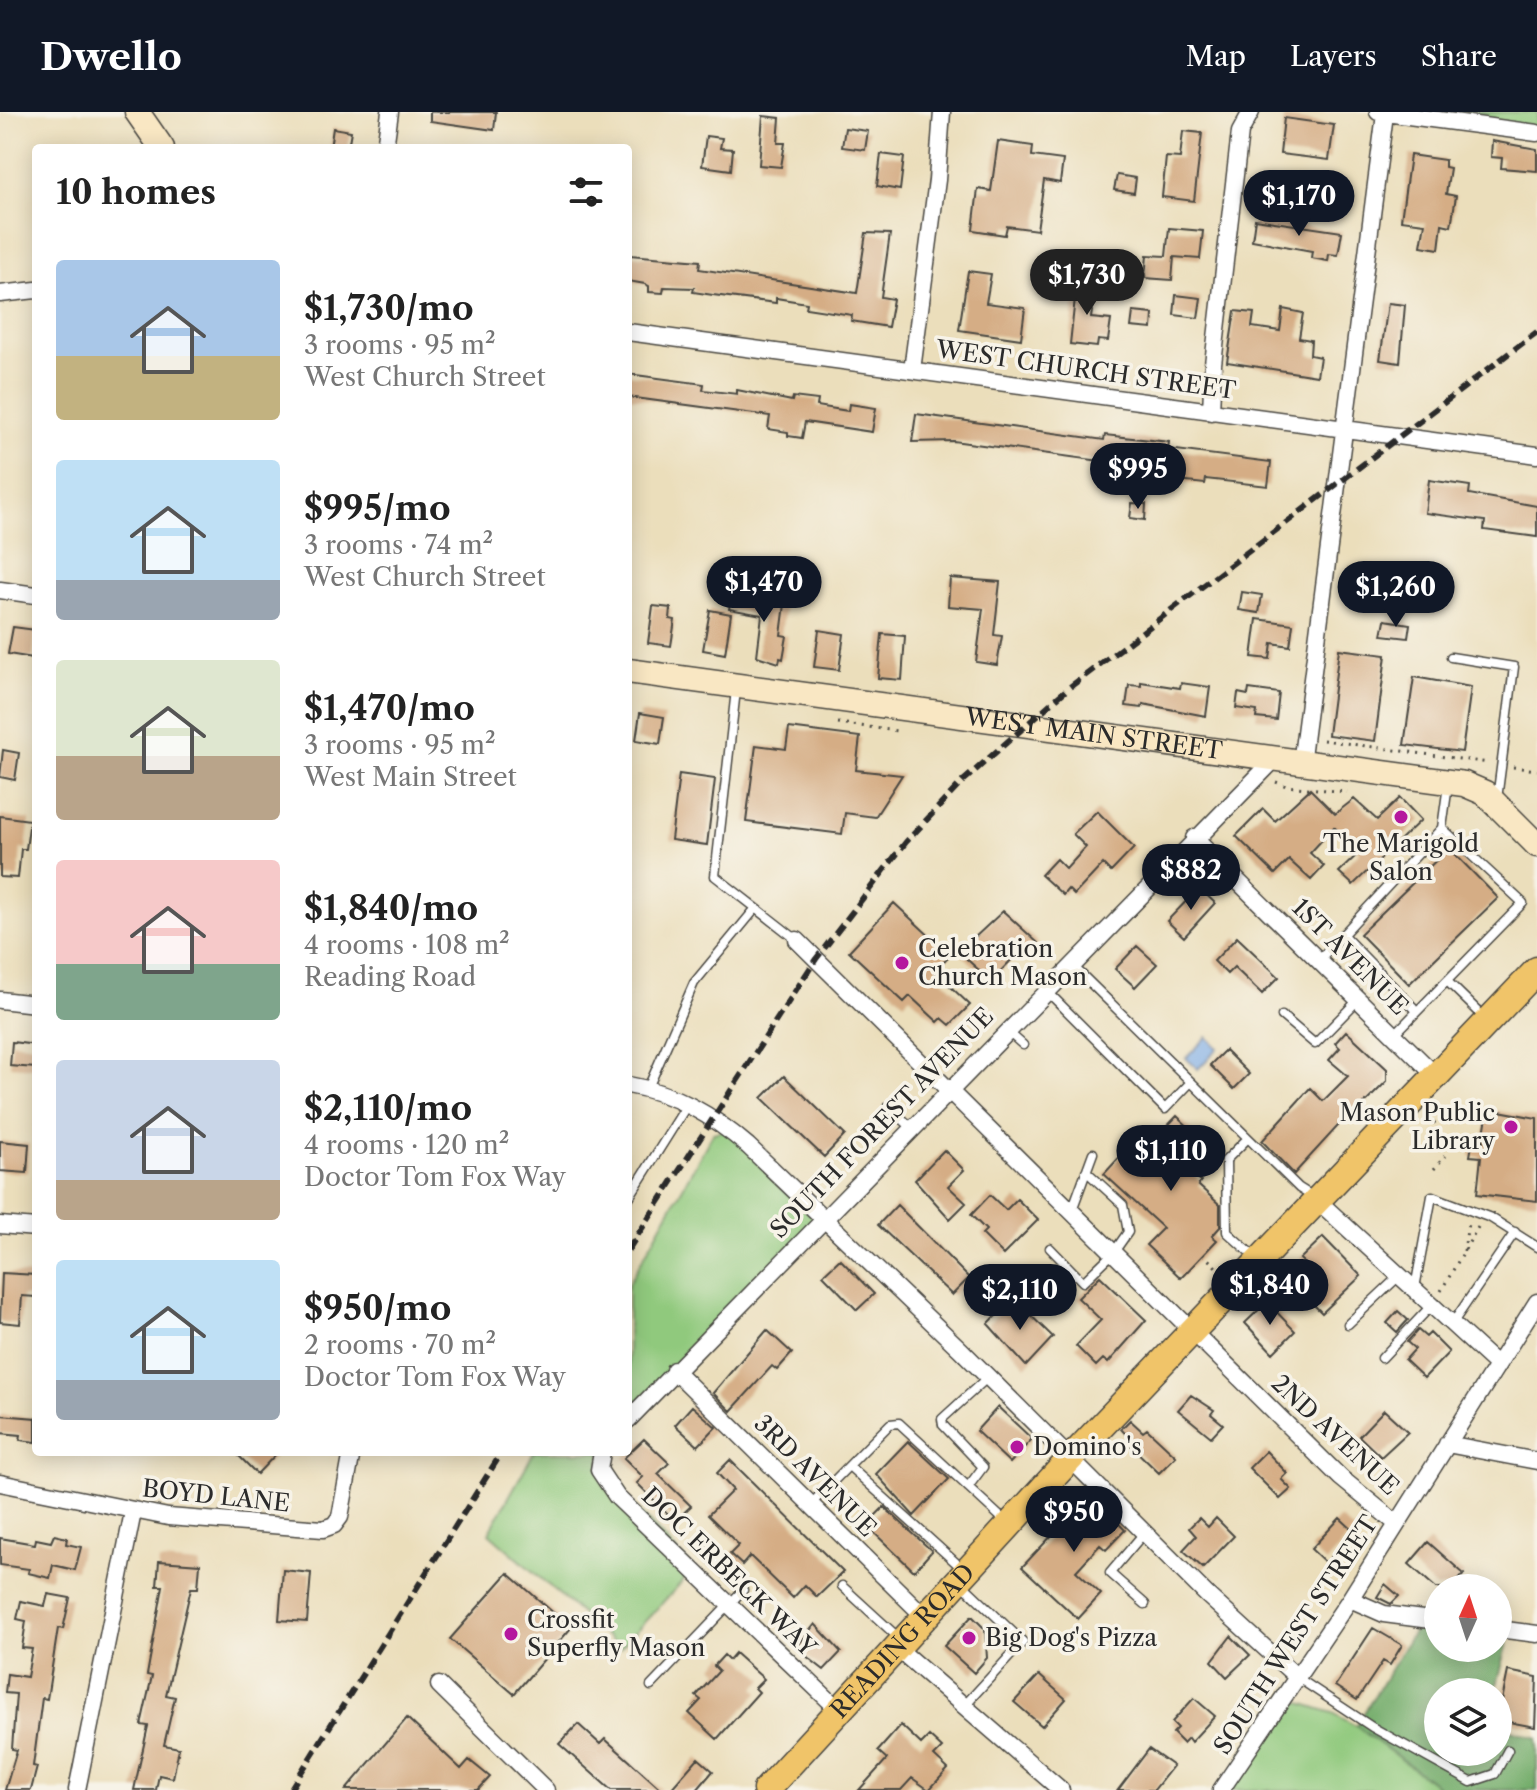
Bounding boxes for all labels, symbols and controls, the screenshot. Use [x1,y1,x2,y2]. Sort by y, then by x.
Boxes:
text: Dwello [40,33,182,80]
text: Map [1186,39,1246,73]
text: Layers [1290,39,1377,73]
text: Share [1421,39,1497,73]
icon: filters [564,170,608,214]
pin: $1,170 [1234,170,1364,238]
text: 10 homes [56,171,216,213]
text: $1,170 [1261,180,1337,212]
pin: $1,730 [1022,249,1152,317]
text: $1,730 [1048,259,1126,291]
text: $1,730/mo [304,287,474,329]
icon: home [120,292,216,388]
text: 3 rooms · 95 m² [304,329,496,361]
street label: WEST CHURCH STREET [933,334,1238,405]
text: West Church Street [304,361,546,393]
pin: $995 [1091,443,1185,511]
text: $995 [1108,453,1168,485]
text: $995/mo [304,487,451,529]
icon: home [120,492,216,588]
text: 3 rooms · 74 m² [304,529,493,561]
pin: $1,470 [699,556,829,624]
text: West Church Street [304,561,546,593]
pin: $1,260 [1331,561,1461,629]
text: $1,470 [725,566,803,598]
text: $1,260 [1356,571,1436,603]
text: $1,470/mo [304,687,475,729]
icon: home [120,692,216,788]
street label: WEST MAIN STREET [962,702,1224,765]
text: 3 rooms · 95 m² [304,729,496,761]
text: West Main Street [304,761,517,793]
marker: The Marigold Salon [1392,808,1410,826]
place label: The Marigold Salon [1323,829,1479,886]
pin: $882 [1144,844,1238,912]
text: $882 [1160,854,1222,886]
text: $1,840/mo [304,887,478,929]
icon: home [120,892,216,988]
street label: 1ST AVENUE [1286,893,1414,1021]
text: 4 rooms · 108 m² [304,929,510,961]
place label: Celebration Church Mason [918,934,1087,991]
marker: Celebration Church Mason [893,954,911,972]
text: Reading Road [304,961,476,993]
street label: SOUTH FOREST AVENUE [764,1002,999,1244]
text: $2,110/mo [304,1087,472,1129]
icon: home [120,1092,216,1188]
place label: Mason Public Library [1340,1098,1496,1155]
marker: Mason Public Library [1502,1118,1520,1136]
pin: $1,110 [1106,1125,1236,1193]
text: 4 rooms · 120 m² [304,1129,509,1161]
text: $1,110 [1134,1135,1208,1167]
text: Doctor Tom Fox Way [304,1161,566,1193]
pin: $1,840 [1205,1259,1335,1327]
pin: $2,110 [955,1264,1085,1332]
text: $1,840 [1229,1269,1311,1301]
text: $2,110 [982,1274,1058,1306]
text: $950/mo [304,1287,451,1329]
icon: home [120,1292,216,1388]
text: 2 rooms · 70 m² [304,1329,496,1361]
text: Doctor Tom Fox Way [304,1361,566,1393]
street label: 2ND AVENUE [1266,1368,1405,1501]
street label: 3RD AVENUE [748,1409,882,1543]
place label: Domino's [1033,1432,1142,1461]
marker: Domino's [1008,1438,1026,1456]
street label: BOYD LANE [141,1473,291,1518]
street label: DOC ERBECK WAY [636,1481,823,1663]
pin: $950 [1027,1486,1121,1554]
text: $950 [1044,1496,1104,1528]
street label: SOUTH WEST STREET [1208,1510,1384,1759]
street label: READING ROAD [824,1558,980,1724]
north arrow [1424,1574,1512,1662]
map controls [1424,1574,1512,1766]
place label: Crossfit Superfly Mason [527,1605,705,1662]
place label: Big Dog's Pizza [985,1623,1158,1652]
marker: Crossfit Superfly Mason [502,1625,520,1643]
marker: Big Dog's Pizza [960,1629,978,1647]
button: layers [1424,1678,1512,1766]

